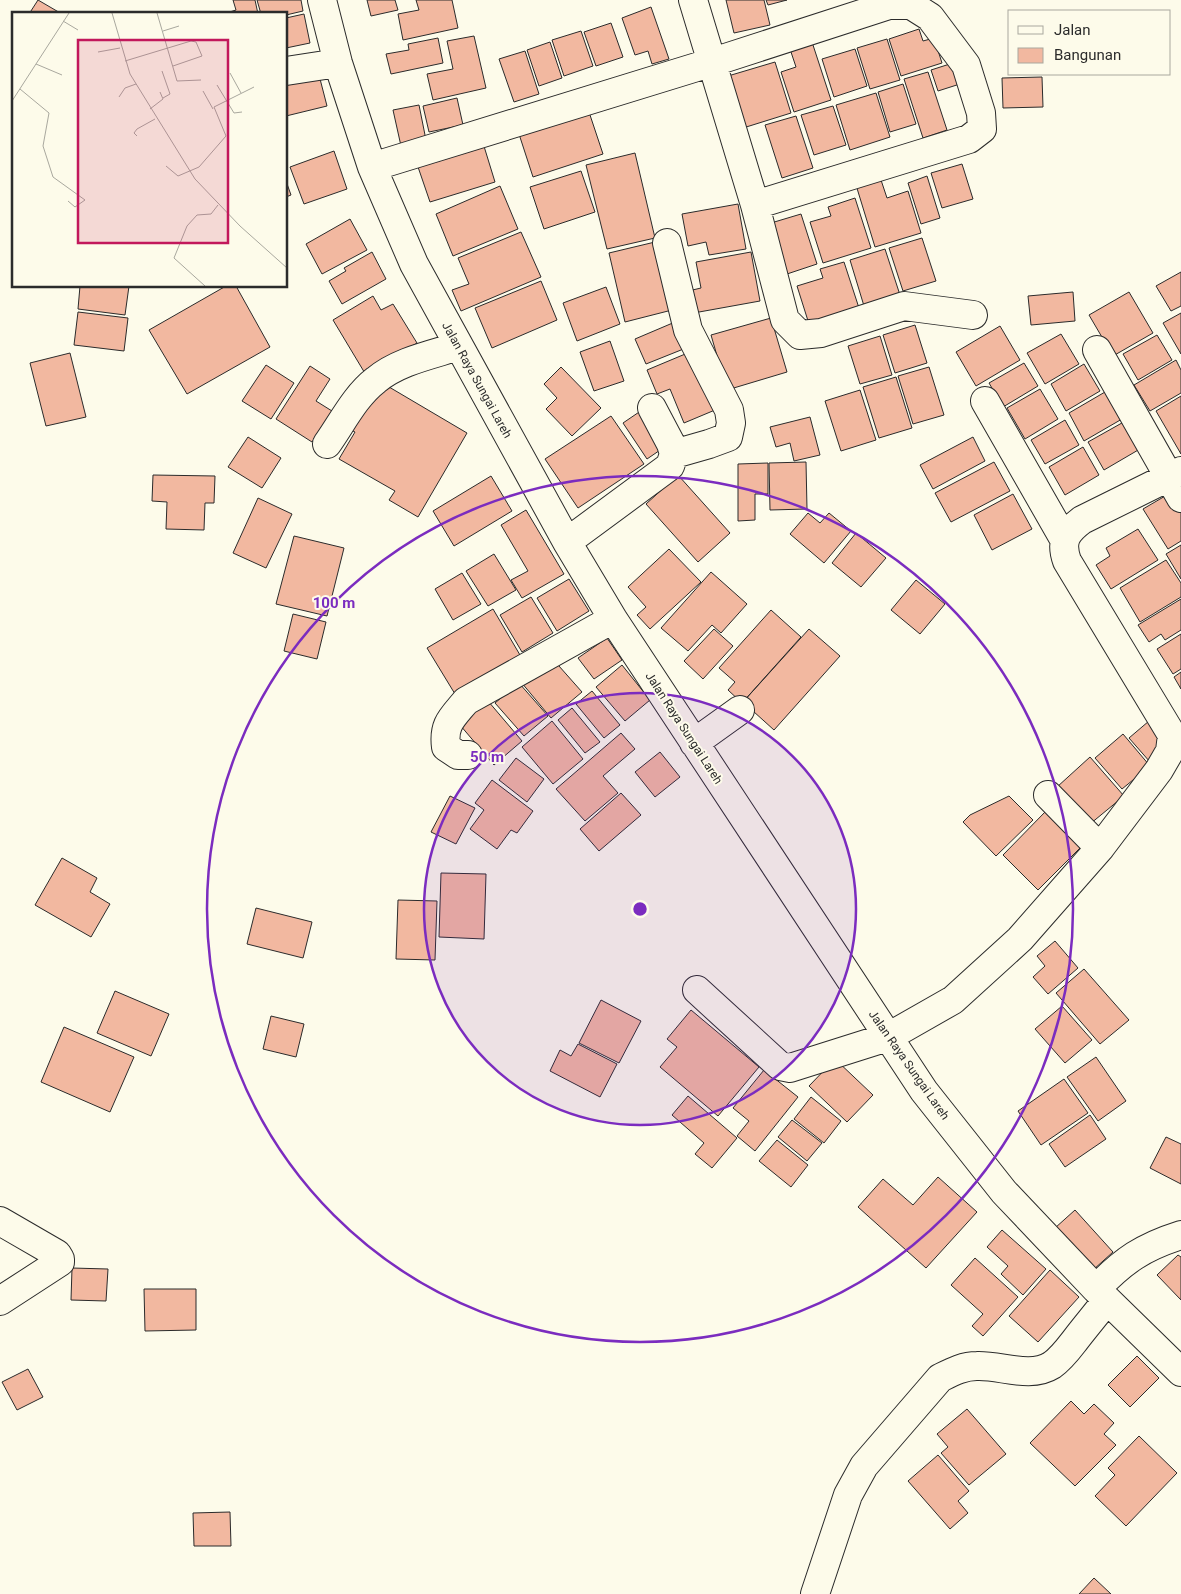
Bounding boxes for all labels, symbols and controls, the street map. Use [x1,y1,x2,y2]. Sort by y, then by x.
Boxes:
legend [1008,10,1171,75]
inset map [12,12,288,288]
text: Jalan [1054,21,1091,39]
text: Bangunan [1054,46,1121,64]
street label: Jalan Raya Sungai Lareh [439,320,515,440]
text: 100 m [313,594,355,612]
street label: Jalan Raya Sungai Lareh [643,669,725,787]
text: 50 m [470,748,504,766]
centre of rings [631,900,649,918]
street label: Jalan Raya Sungai Lareh [866,1008,952,1122]

